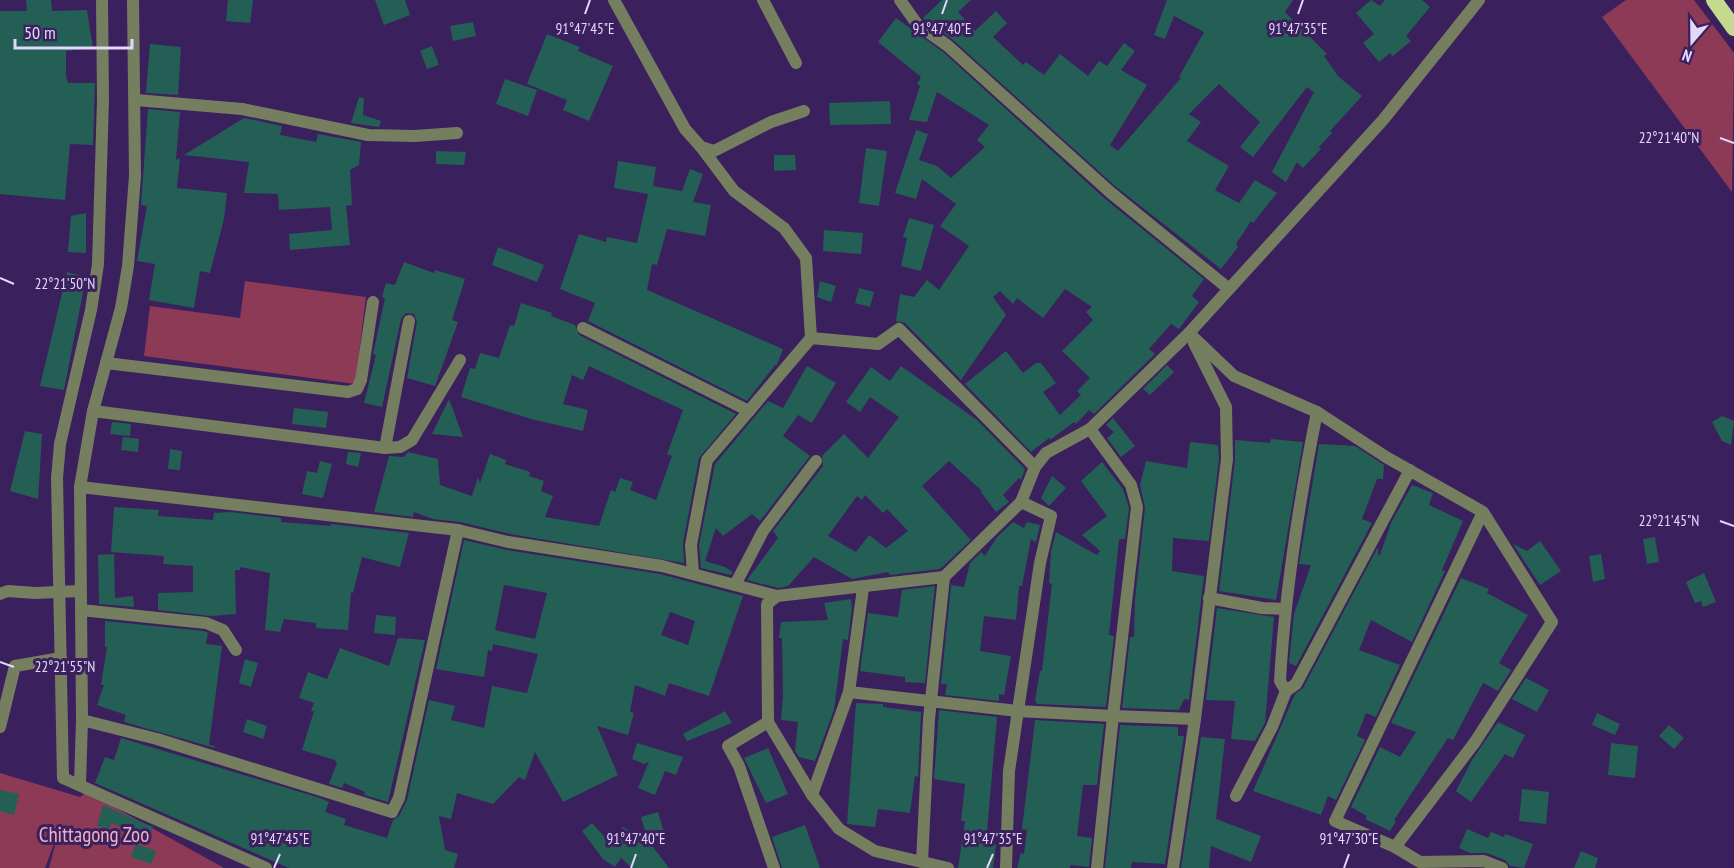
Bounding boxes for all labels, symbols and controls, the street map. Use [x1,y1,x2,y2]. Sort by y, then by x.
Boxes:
scale bar [15,12,132,50]
north arrow [1662,12,1722,72]
text: 91°47'45"E [555,19,615,38]
text: 91°47'40"E [912,19,972,38]
text: 91°47'35"E [1268,19,1328,38]
text: 50 m [24,21,56,44]
text: N [1679,45,1694,67]
text: 22°21'40"N [1639,128,1699,147]
text: 22°21'50"N [35,274,95,293]
text: 22°21'45"N [1639,511,1699,530]
text: 22°21'55"N [35,657,95,676]
park label: Chittagong Zoo [39,821,149,848]
text: 91°47'45"E [250,829,310,848]
text: 91°47'40"E [606,829,666,848]
text: 91°47'35"E [963,829,1023,848]
text: 91°47'30"E [1319,829,1379,848]

